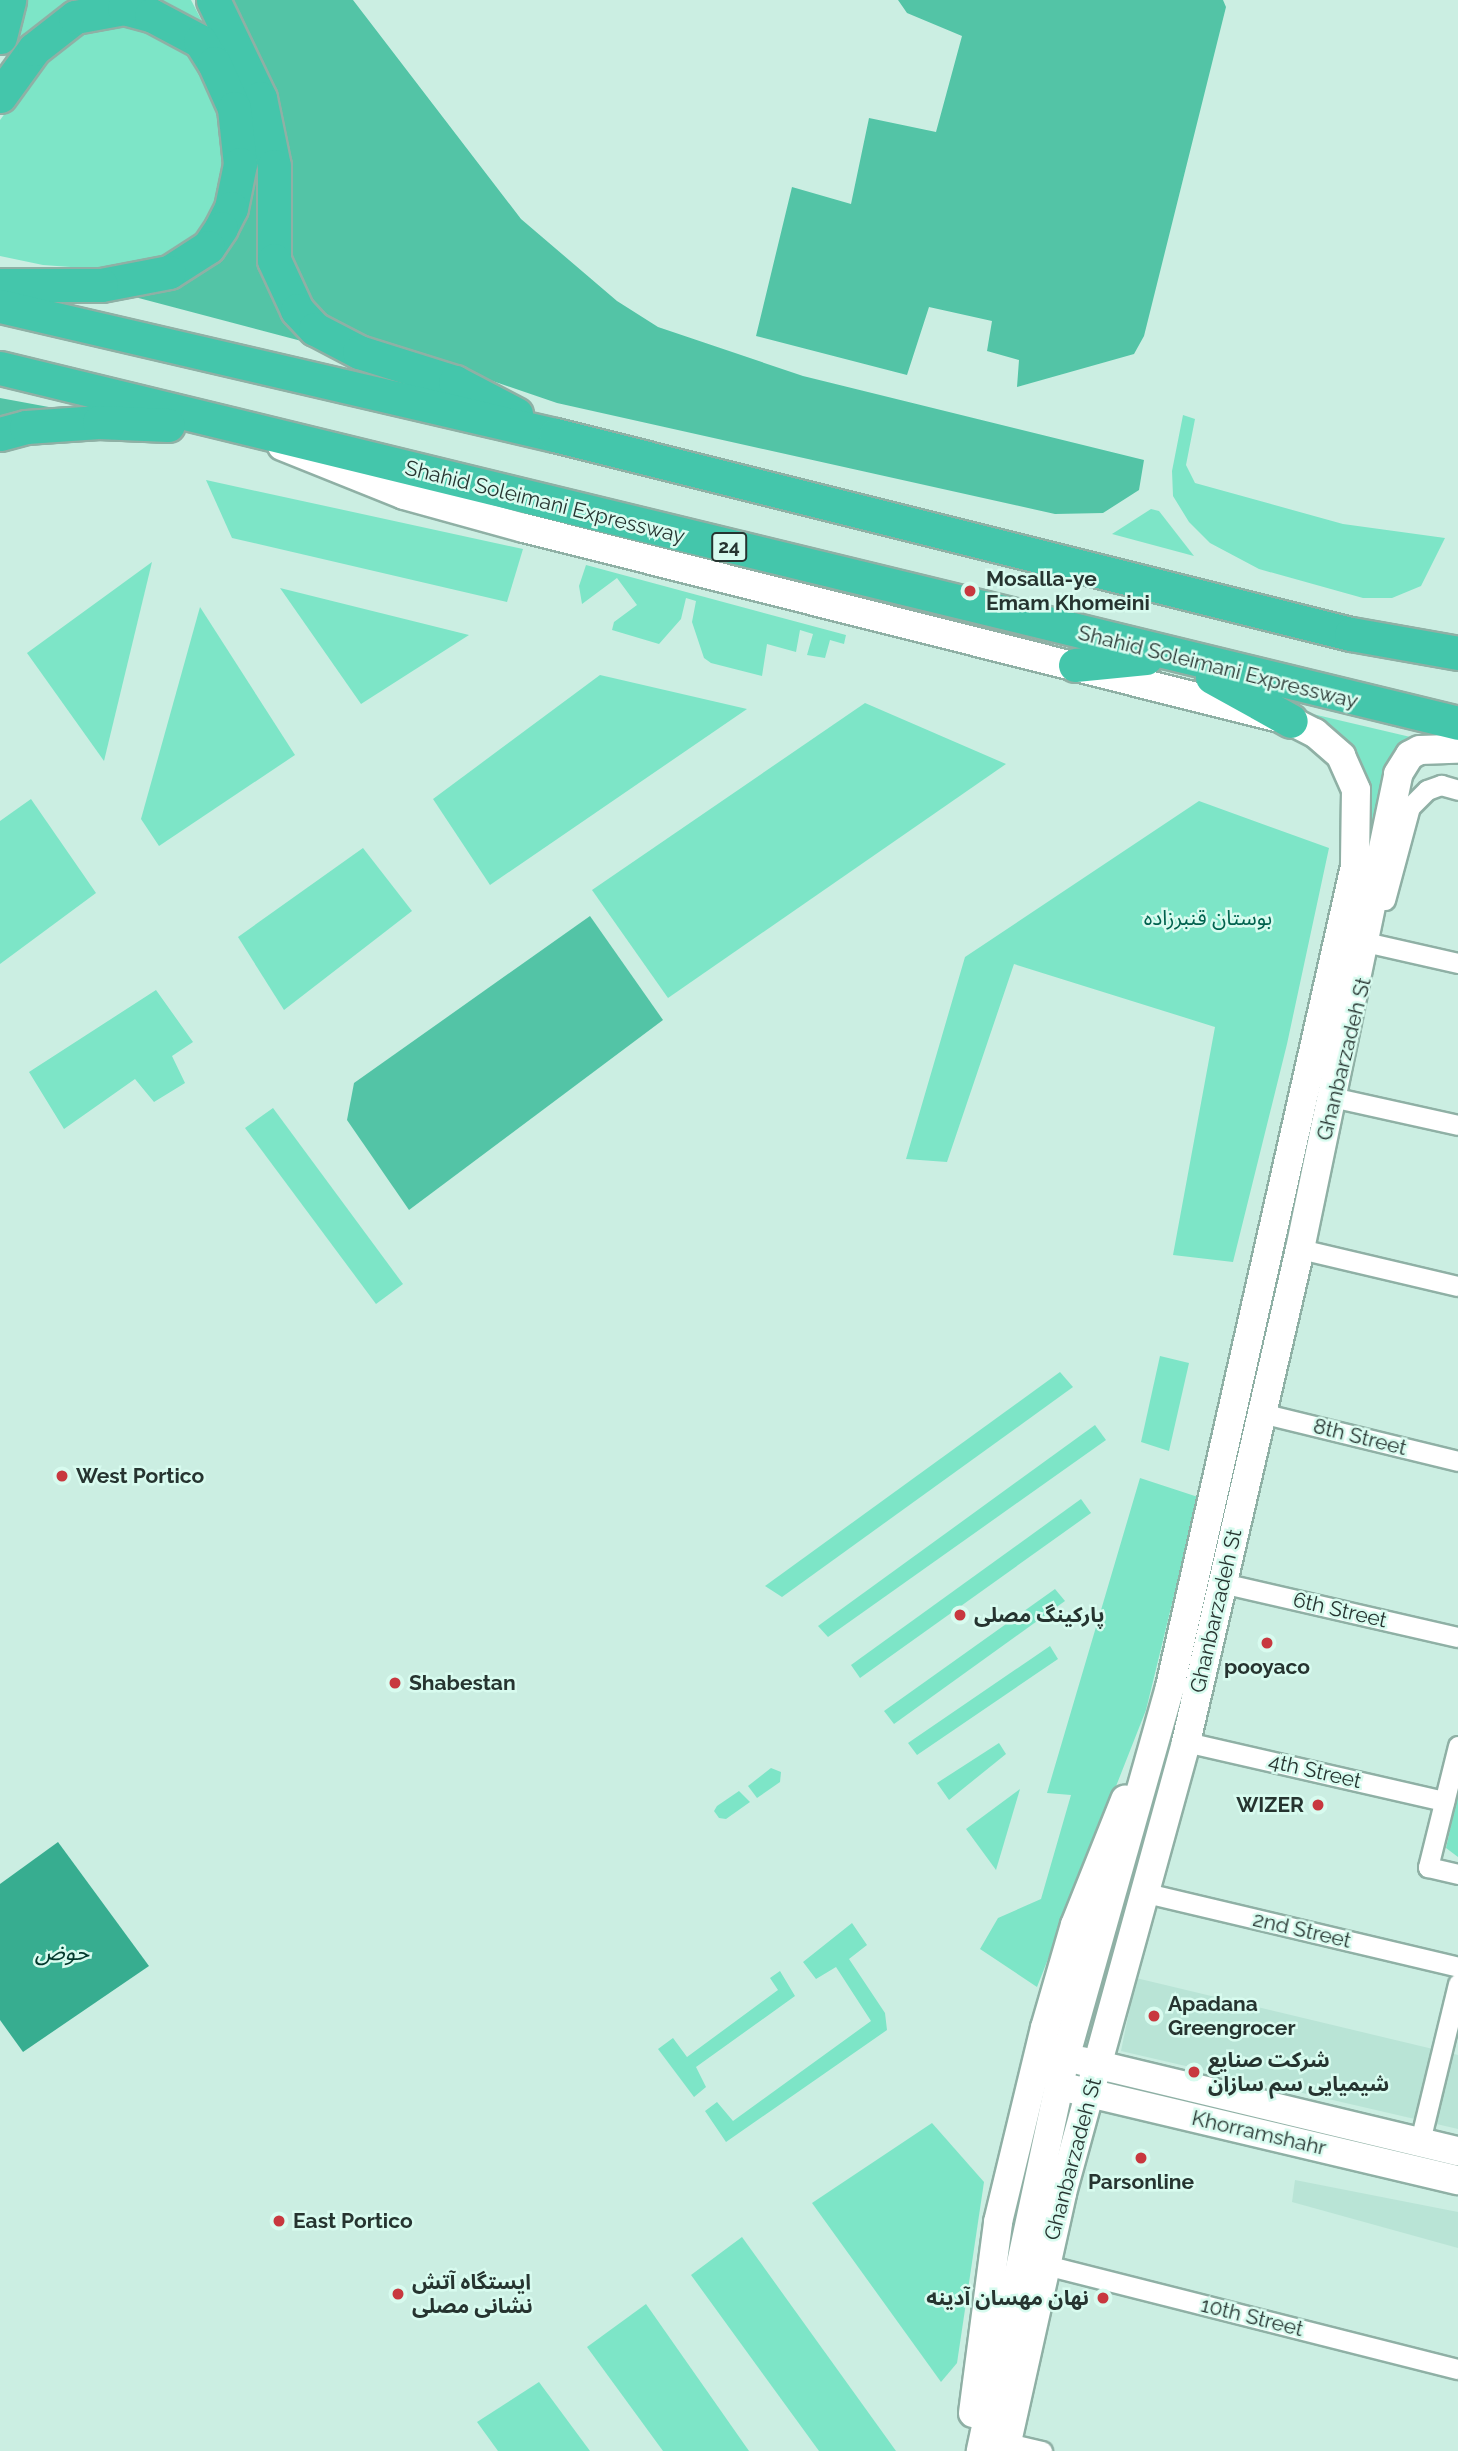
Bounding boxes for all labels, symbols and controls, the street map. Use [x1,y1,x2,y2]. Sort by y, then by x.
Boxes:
street label: Shahid Soleimani Expressway [402,455,688,549]
road number: 24 [710,532,748,562]
place label: Mosalla-ye Emam Khomeini [986,566,1150,616]
marker: Mosalla-ye Emam Khomeini [960,581,980,601]
street label: Shahid Soleimani Expressway [1075,620,1361,714]
park label: بوستان قنبرزاده [1144,905,1272,931]
street label: Ghanbarzadeh St [1312,975,1376,1143]
street label: 8th Street [1311,1413,1409,1461]
place label: West Portico [76,1463,204,1489]
marker: West Portico [54,1468,70,1484]
street label: Ghanbarzadeh St [1185,1527,1247,1695]
street label: 6th Street [1291,1587,1389,1633]
place label: پارکینگ مصلی [974,1602,1105,1628]
marker: پارکینگ مصلی [952,1607,968,1623]
marker: pooyaco [1259,1635,1275,1651]
place label: pooyaco [1224,1654,1310,1680]
place label: Shabestan [409,1670,516,1696]
marker: Shabestan [387,1675,403,1691]
street label: 4th Street [1266,1748,1364,1794]
place label: WIZER [1236,1792,1304,1818]
marker: WIZER [1310,1797,1326,1813]
street label: 2nd Street [1251,1906,1353,1954]
water label: حوض [35,1938,89,1966]
place label: Apadana Greengrocer [1168,1991,1296,2041]
marker: Apadana Greengrocer [1146,2008,1162,2024]
place label: شرکت صنایع شیمیایی سم سازان [1208,2047,1389,2097]
marker: شرکت صنایع شیمیایی سم سازان [1186,2064,1202,2080]
street label: Ghanbarzadeh St [1039,2075,1107,2243]
street label: Khorramshahr [1189,2105,1329,2161]
marker: Parsonline [1133,2150,1149,2166]
place label: Parsonline [1088,2169,1194,2195]
place label: East Portico [293,2208,413,2234]
marker: East Portico [271,2213,287,2229]
place label: ایستگاه آتش نشانی مصلی [412,2269,533,2319]
place label: نهان مهسان آدینه [926,2285,1089,2311]
marker: ایستگاه آتش نشانی مصلی [390,2286,406,2302]
marker: نهان مهسان آدینه [1095,2290,1111,2306]
street label: 10th Street [1198,2292,1306,2342]

